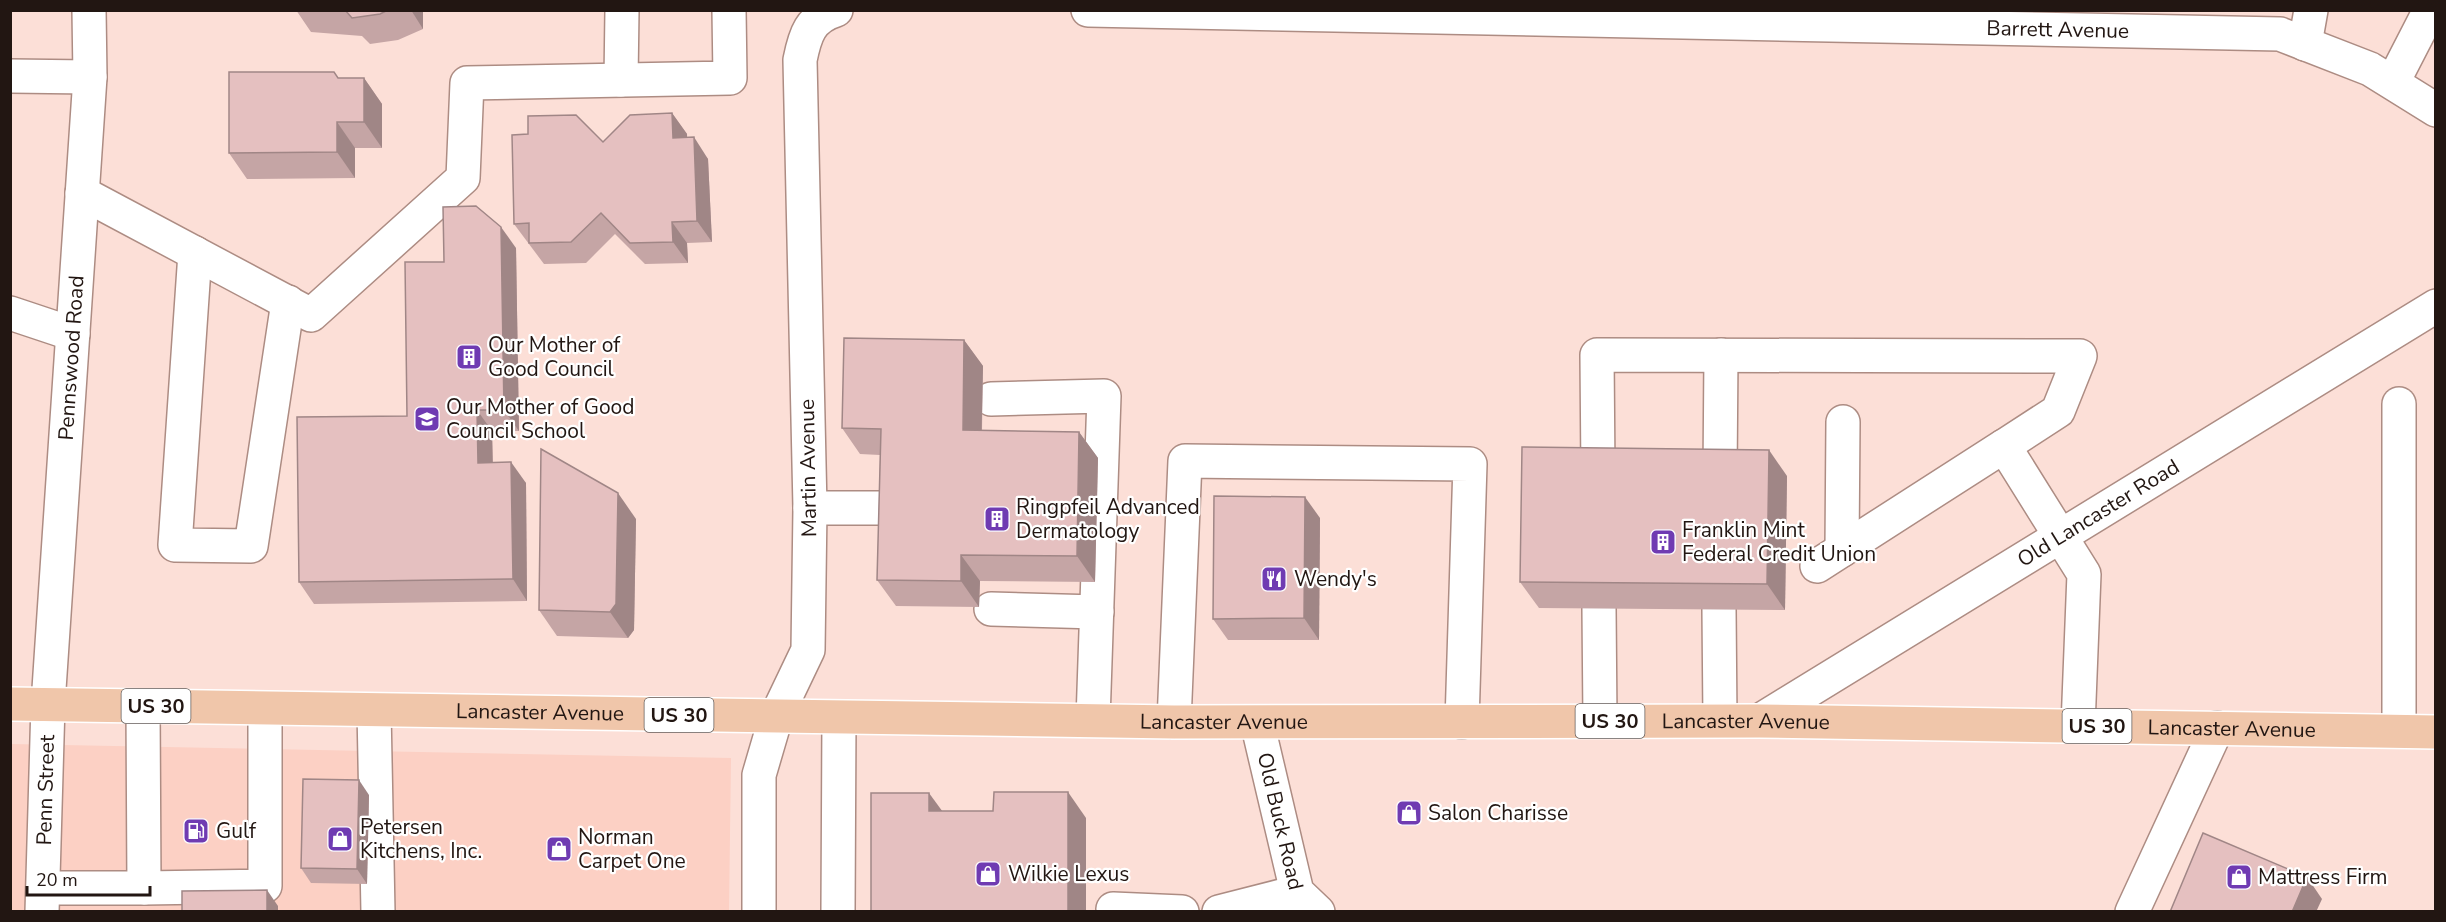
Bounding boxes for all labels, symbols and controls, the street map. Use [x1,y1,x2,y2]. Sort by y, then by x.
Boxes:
street label: Barrett Avenue [1986,14,2129,45]
street label: Pennswood Road [52,274,91,441]
place label: Our Mother of Good Council [488,331,621,383]
building icon: Our Mother of Good Council [454,342,484,372]
place label: Our Mother of Good Council School [446,393,635,445]
street label: Martin Avenue [793,399,823,537]
school or university icon: Our Mother of Good Council School [412,404,442,434]
street label: Old Lancaster Road [2012,453,2185,573]
place label: Ringpfeil Advanced Dermatology [1016,493,1200,545]
building icon: Ringpfeil Advanced Dermatology [982,504,1012,534]
place label: Franklin Mint Federal Credit Union [1682,516,1876,568]
building icon: Franklin Mint Federal Credit Union [1648,527,1678,557]
restaurant icon: Wendy's [1259,564,1289,594]
place label: Wendy's [1294,565,1377,593]
road number: US 30 [122,689,190,723]
street label: Lancaster Avenue [456,697,624,727]
road number: US 30 [644,698,714,732]
road number: US 30 [1576,704,1644,738]
street label: Lancaster Avenue [1140,707,1308,736]
street label: Lancaster Avenue [1662,707,1830,736]
road number: US 30 [2062,709,2132,743]
street label: Lancaster Avenue [2147,713,2316,744]
street label: Penn Street [30,734,61,846]
street label: Old Buck Road [1251,750,1310,893]
shop icon: Salon Charisse [1394,798,1424,828]
place label: Salon Charisse [1428,799,1568,827]
place label: Petersen Kitchens, Inc. [360,813,482,865]
fuel station icon: Gulf [181,816,211,846]
place label: Gulf [216,817,257,845]
place label: Norman Carpet One [578,823,686,875]
shop icon: Petersen Kitchens, Inc. [325,824,355,854]
shop icon: Norman Carpet One [544,834,574,864]
scale bar [27,859,150,897]
shop icon: Wilkie Lexus [973,859,1003,889]
place label: Wilkie Lexus [1008,860,1129,888]
shop icon: Mattress Firm [2224,862,2254,892]
place label: Mattress Firm [2258,863,2388,891]
text: 20 m [36,868,78,892]

